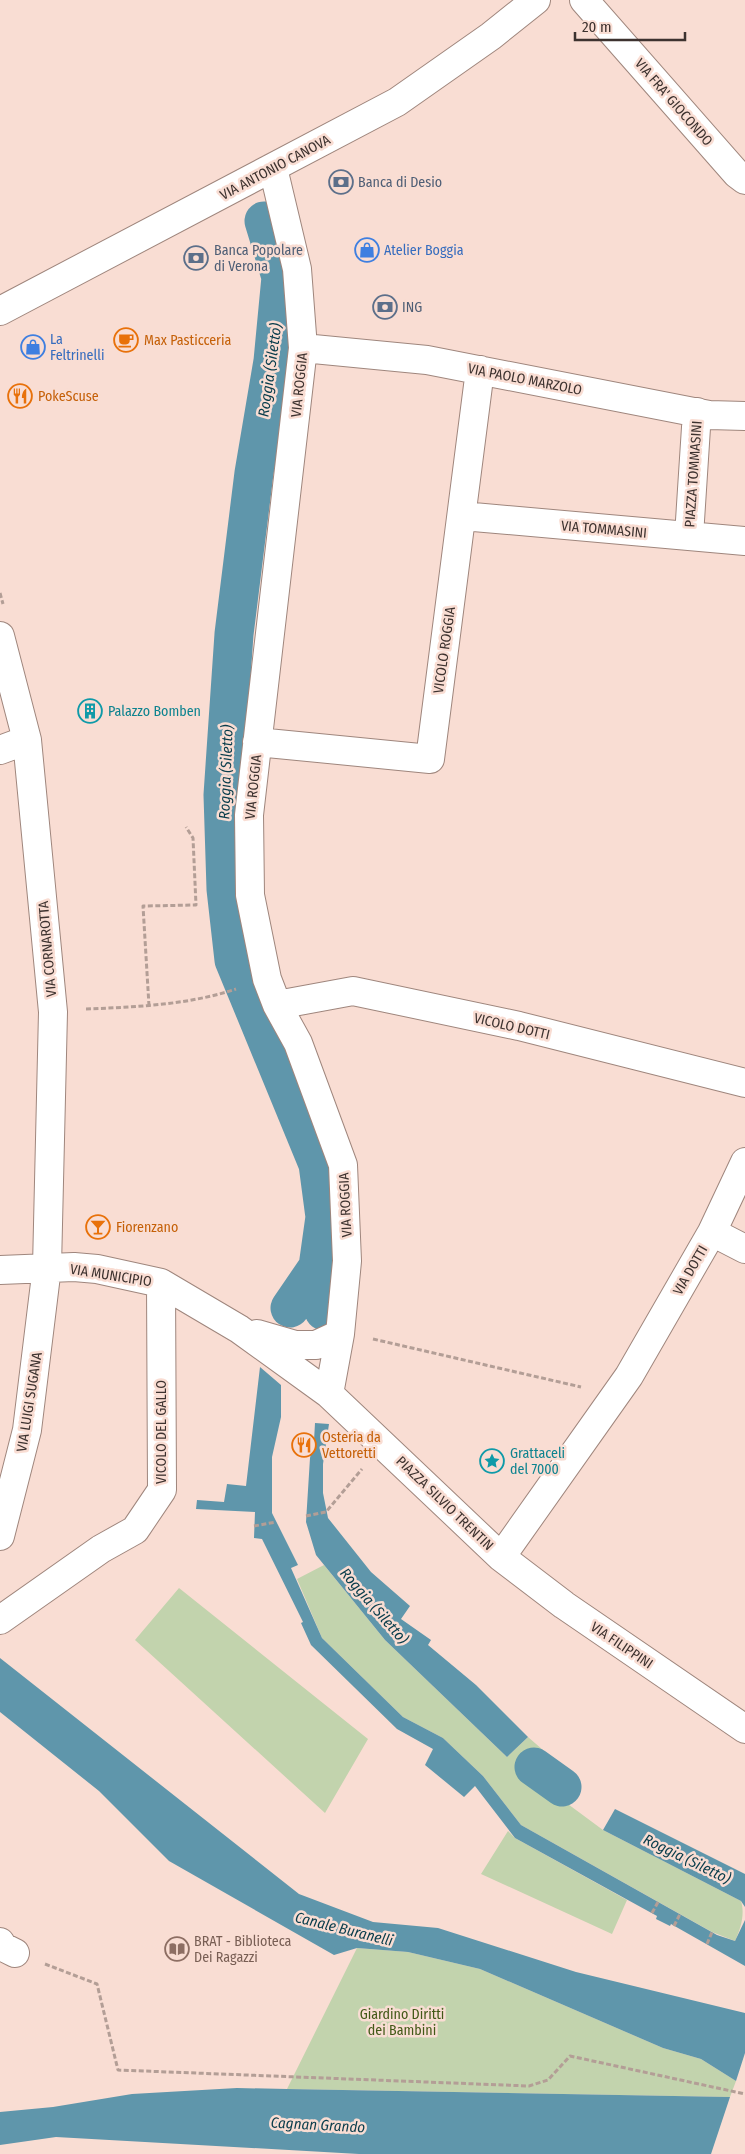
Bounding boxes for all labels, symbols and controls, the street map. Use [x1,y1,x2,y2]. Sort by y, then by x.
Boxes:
scale bar [575,10,685,42]
text: 20 m [582,18,612,36]
street label: VIA FRA' GIOCONDO [631,55,716,149]
street label: VIA ANTONIO CANOVA [217,131,334,204]
bank icon: Banca di Desio [328,169,354,195]
place label: Banca di Desio [358,174,442,191]
shop icon: Atelier Boggia [354,237,380,263]
place label: Banca Popolare di Verona [214,242,303,275]
place label: Atelier Boggia [384,242,464,259]
bank icon: Banca Popolare di Verona [183,245,209,271]
bank icon: ING [372,294,398,320]
place label: ING [402,299,422,316]
water label: Roggia (Siletto) [255,321,286,418]
cafe icon: Max Pasticceria [113,327,139,353]
place label: La Feltrinelli [50,331,104,364]
place label: Max Pasticceria [144,332,231,349]
shop icon: La Feltrinelli [20,334,46,360]
street label: VIA ROGGIA [288,351,311,418]
street label: VIA PAOLO MARZOLO [466,360,584,399]
restaurant icon: PokeScuse [7,383,33,409]
place label: PokeScuse [38,388,99,405]
street label: PIAZZA TOMMASINI [681,420,706,528]
street label: VIA TOMMASINI [560,517,648,542]
street label: VICOLO ROGGIA [430,605,459,695]
building icon: Palazzo Bomben [77,698,103,724]
place label: Palazzo Bomben [108,703,201,720]
water label: Roggia (Siletto) [215,724,237,820]
street label: VIA ROGGIA [242,753,265,820]
street label: VIA CORNAROTTA [35,900,60,998]
street label: VICOLO DOTTI [472,1010,551,1043]
street label: VIA ROGGIA [335,1172,356,1238]
bar icon: Fiorenzano [85,1214,111,1240]
place label: Fiorenzano [116,1219,178,1236]
street label: VIA DOTTI [669,1242,711,1298]
street label: VIA MUNICIPIO [69,1261,153,1290]
street label: VIA LUIGI SUGANA [13,1350,46,1453]
street label: VICOLO DEL GALLO [153,1380,170,1484]
place label: Osteria da Vettoretti [322,1429,381,1462]
restaurant icon: Osteria da Vettoretti [291,1432,317,1458]
place label: Grattaceli del 7000 [510,1445,565,1478]
place icon: Grattaceli del 7000 [479,1448,505,1474]
street label: PIAZZA SILVIO TRENTIN [392,1453,497,1554]
water label: Roggia (Siletto) [336,1564,412,1648]
street label: VIA FILIPPINI [587,1618,656,1672]
water label: Roggia (Siletto) [641,1830,734,1888]
water label: Canale Buranelli [293,1908,395,1950]
place label: BRAT - Biblioteca Dei Ragazzi [194,1933,292,1966]
library icon: BRAT - Biblioteca Dei Ragazzi [164,1936,190,1962]
park label: Giardino Diritti dei Bambini [360,2006,444,2039]
water label: Cagnan Grando [270,2114,366,2136]

